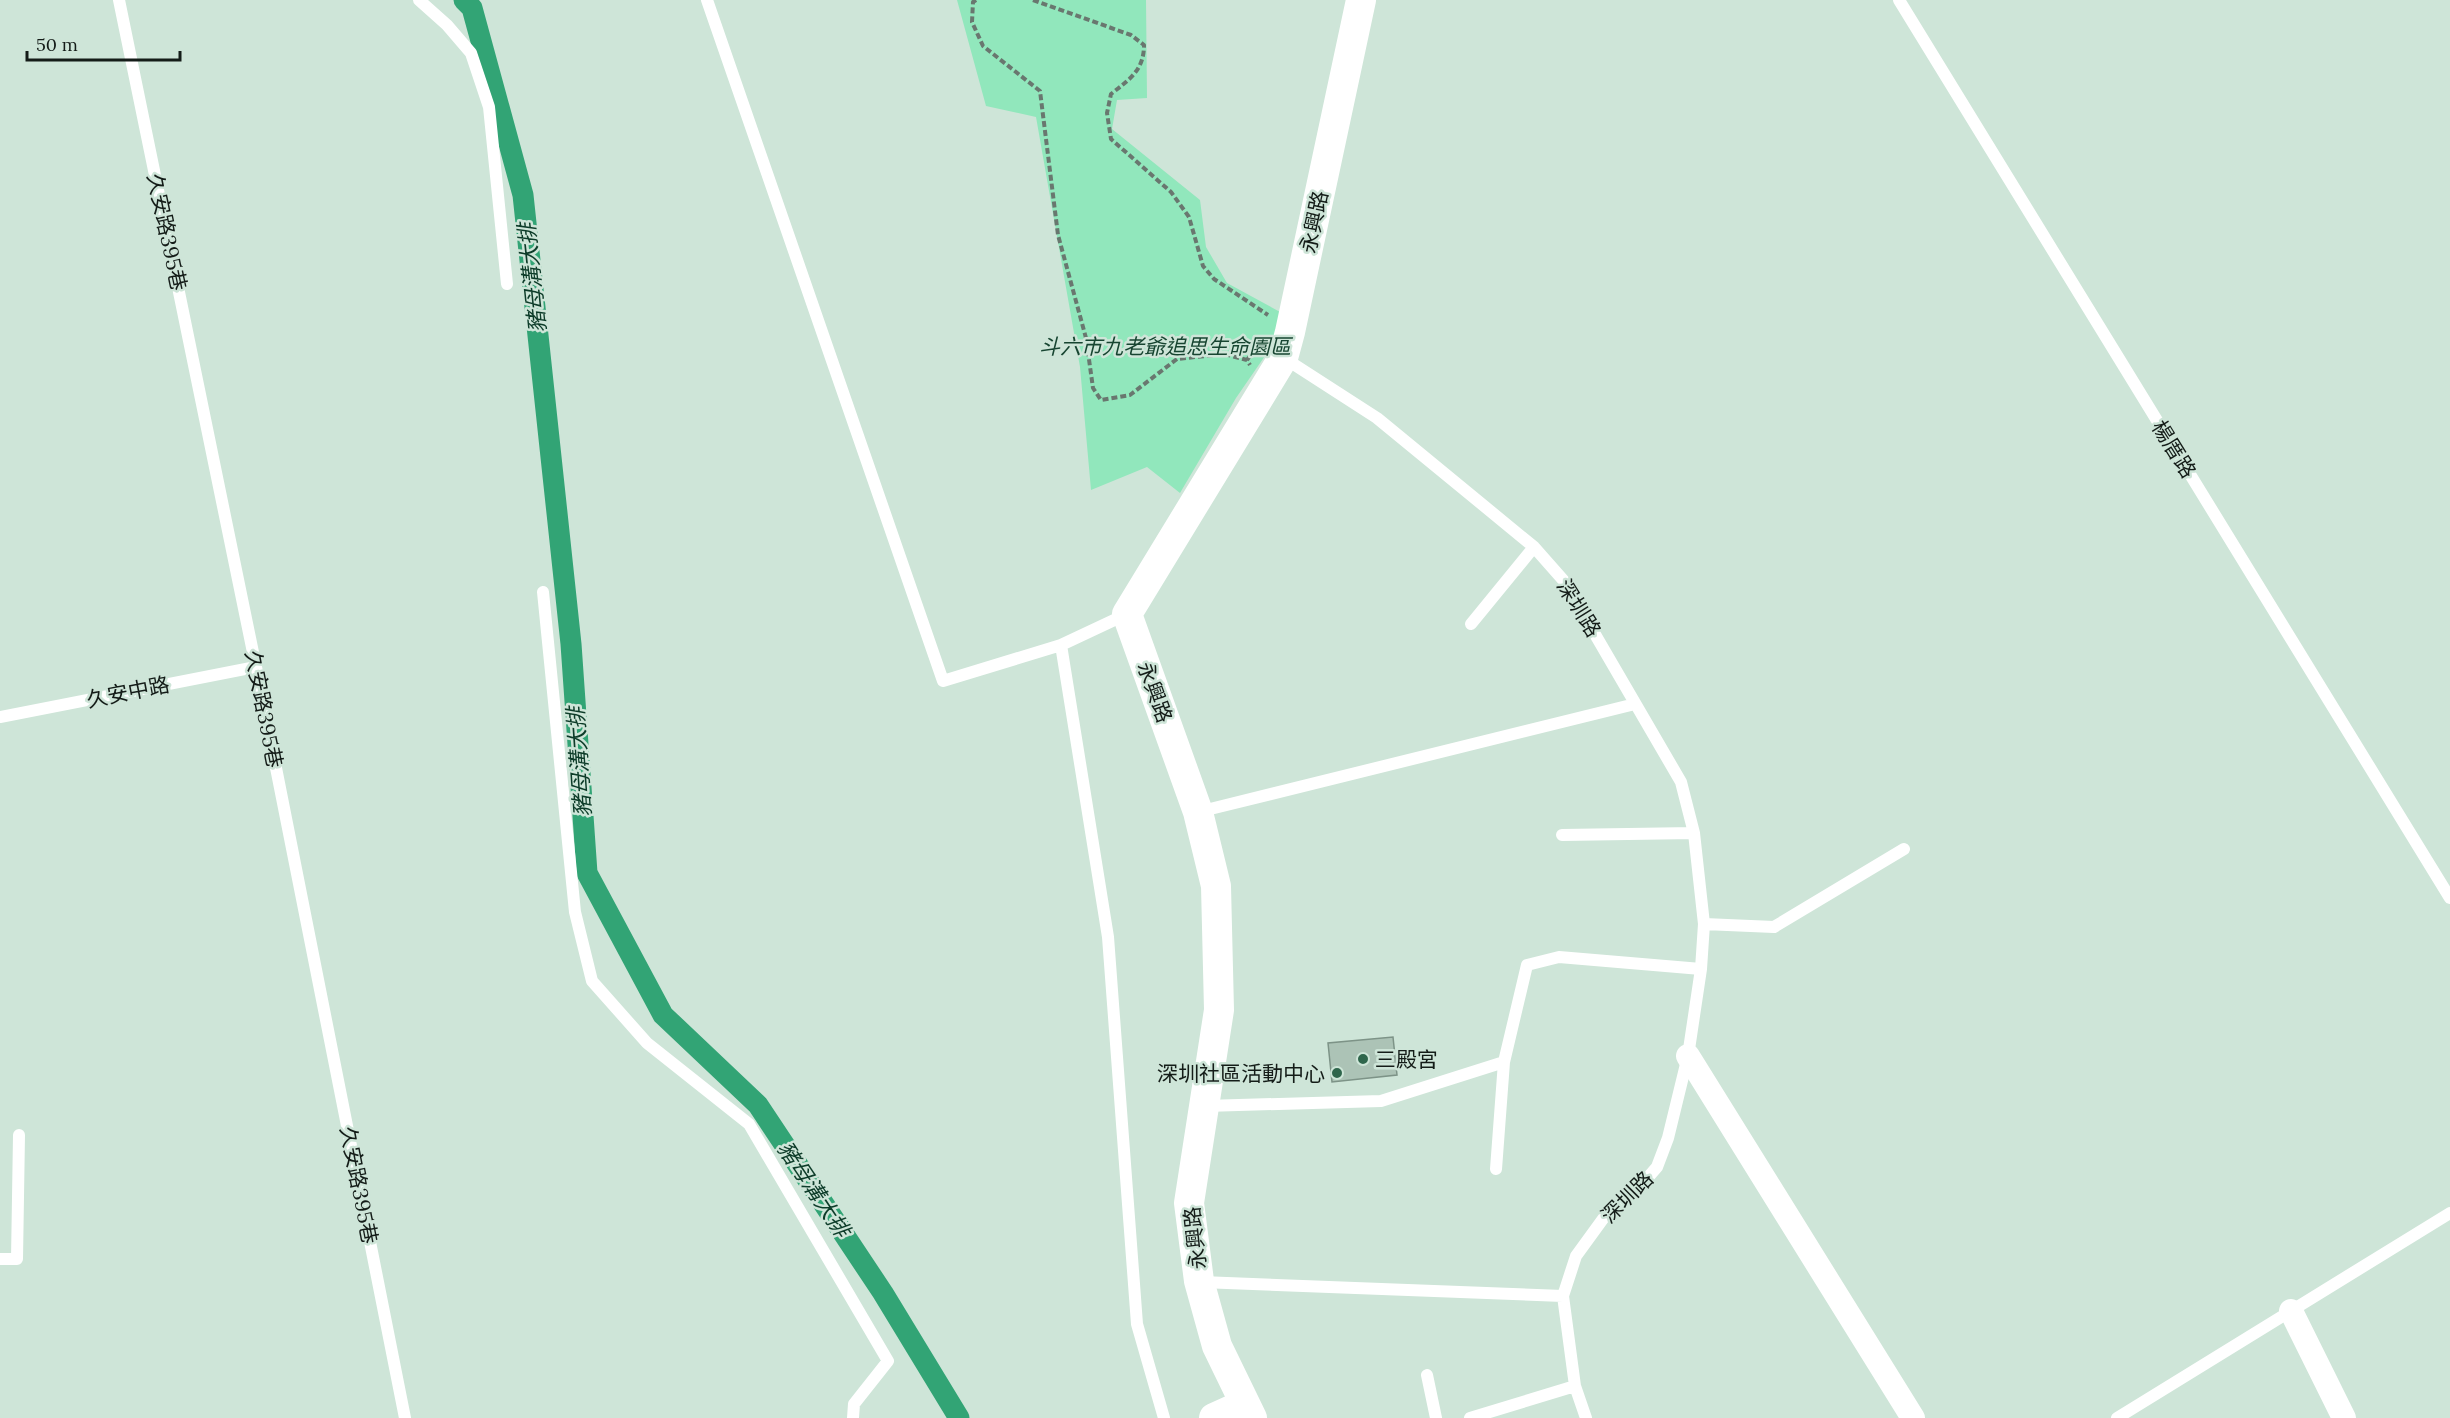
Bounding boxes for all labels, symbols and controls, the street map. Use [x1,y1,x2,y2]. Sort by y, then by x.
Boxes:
scale bar [27,24,180,62]
text: 50 m [36,33,78,56]
street label: 久安路395巷 [141,171,193,293]
street label: 永興路 [1294,188,1334,256]
water label: 豬母溝大排 [512,219,552,334]
park label: 斗六市九老爺追思生命園區 [1039,333,1294,360]
street label: 楊厝路 [2146,415,2202,483]
street label: 深圳路 [1551,574,1607,642]
street label: 久安路395巷 [239,648,289,770]
street label: 永興路 [1132,658,1178,726]
street label: 久安中路 [84,671,172,713]
water label: 豬母溝大排 [561,703,597,818]
place label: 三殿宮 [1375,1046,1438,1073]
marker: 三殿宮 [1356,1052,1370,1066]
place label: 深圳社區活動中心 [1157,1060,1325,1087]
marker: 深圳社區活動中心 [1330,1066,1344,1080]
street label: 久安路395巷 [334,1124,384,1246]
water label: 豬母溝大排 [772,1136,858,1245]
street label: 深圳路 [1595,1165,1659,1229]
street label: 永興路 [1178,1205,1212,1271]

